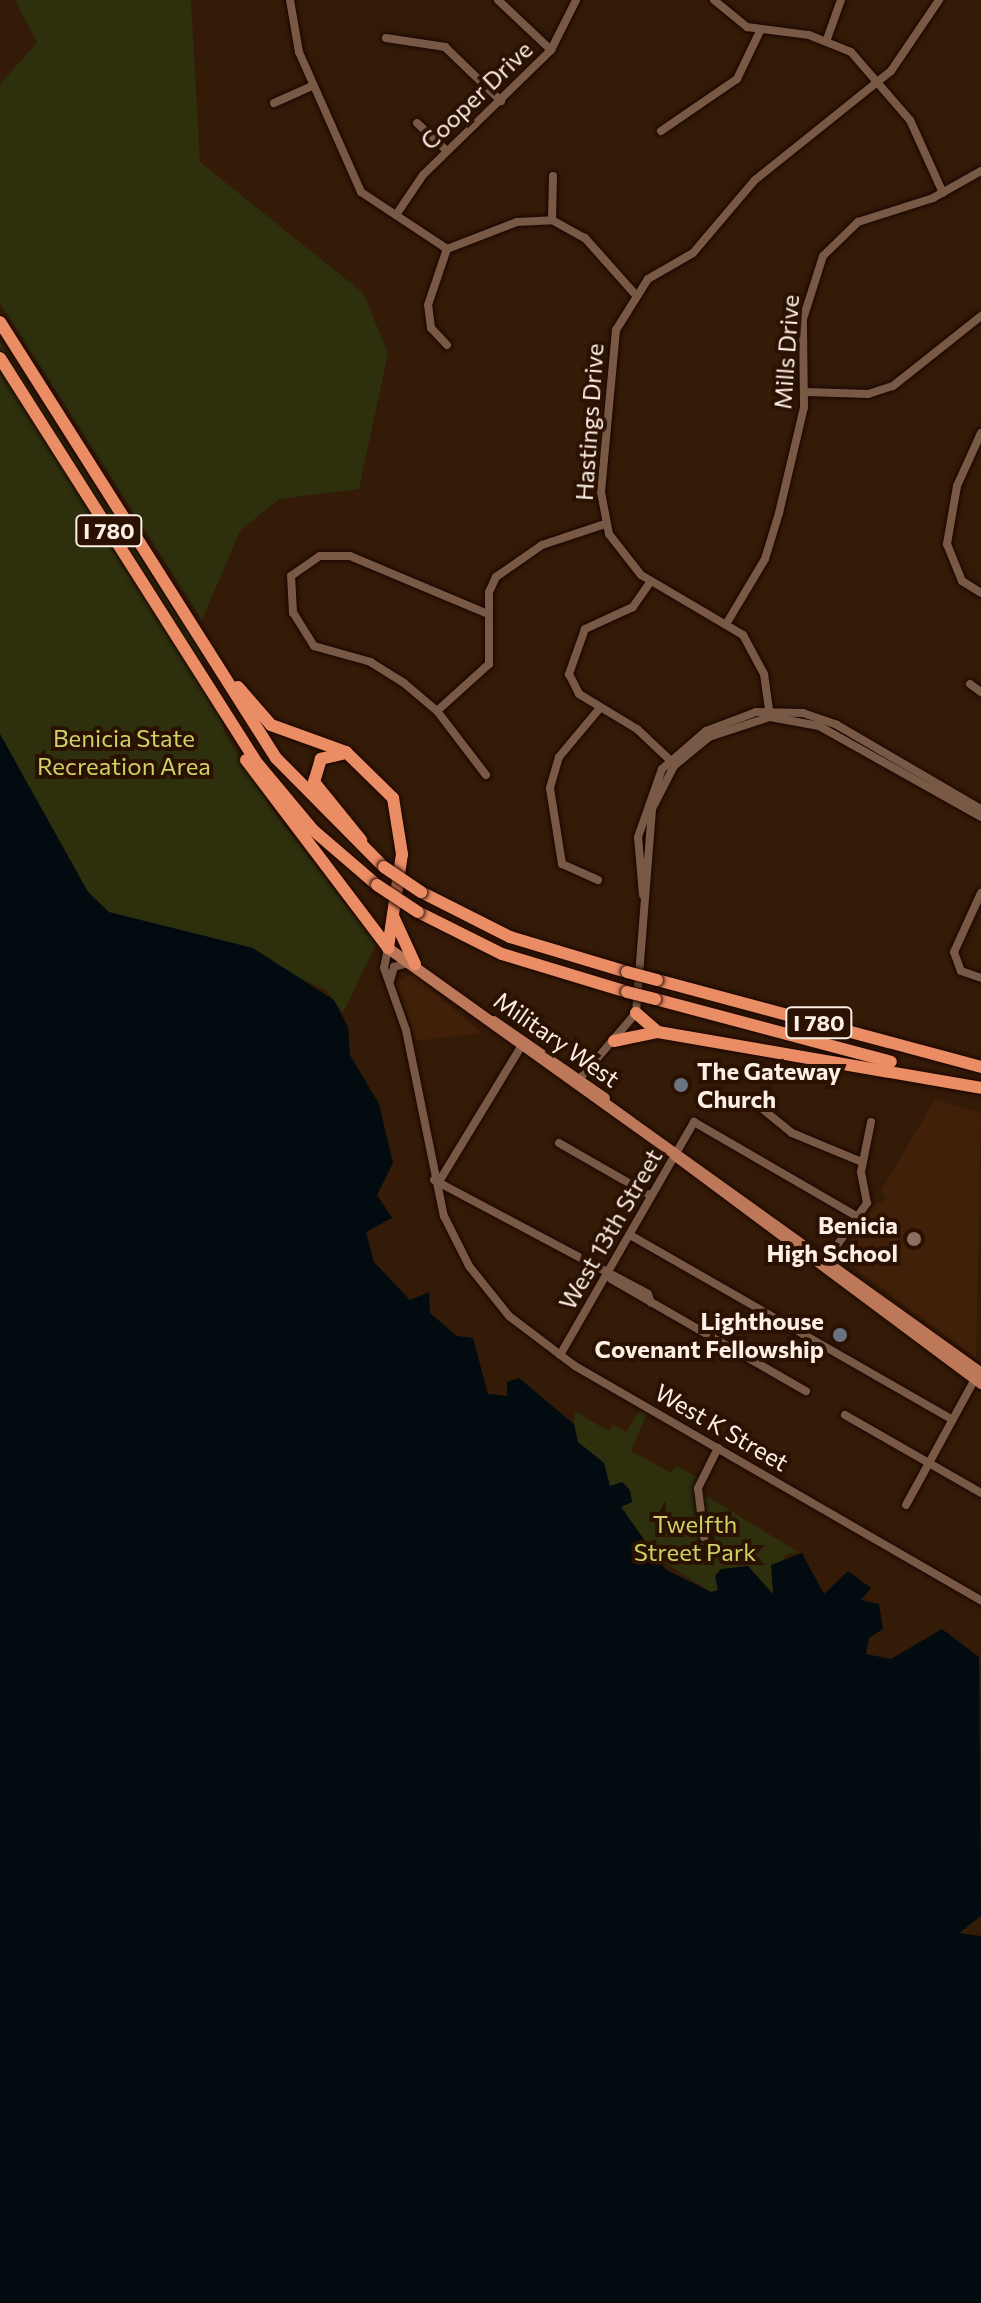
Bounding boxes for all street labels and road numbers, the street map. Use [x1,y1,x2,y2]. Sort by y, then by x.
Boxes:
street label: Cooper Drive [414,35,538,155]
street label: Mills Drive [768,294,804,410]
street label: Hastings Drive [569,342,609,502]
road number: I 780 [75,513,143,549]
street label: Military West [489,985,625,1093]
road number: I 780 [785,1005,853,1041]
street label: West 13th Street [552,1144,668,1314]
street label: West K Street [650,1377,794,1477]

